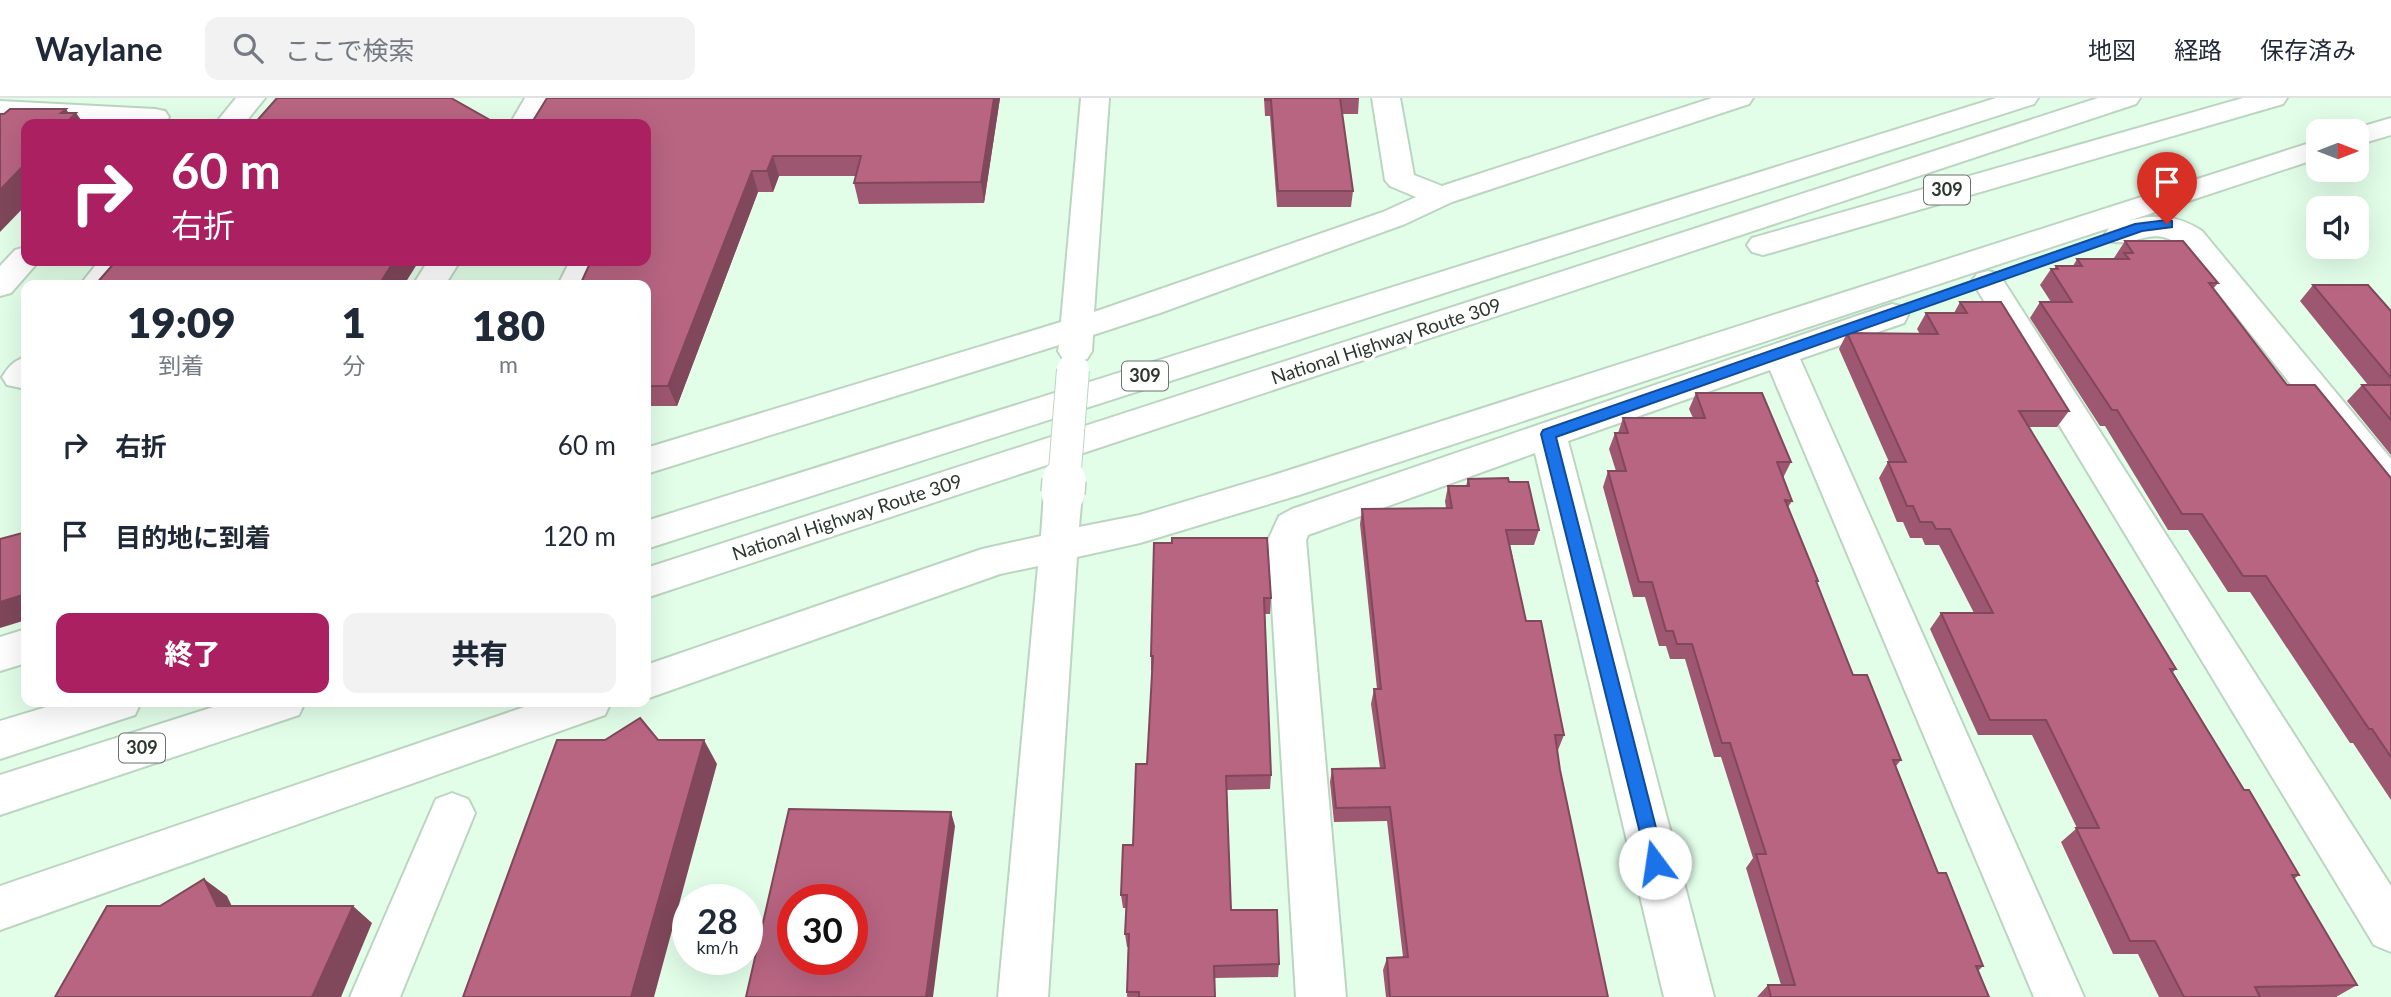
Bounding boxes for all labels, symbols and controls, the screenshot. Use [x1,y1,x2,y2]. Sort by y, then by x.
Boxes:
search box [205,17,695,80]
text: Waylane [35,28,163,68]
icon: search [229,29,267,67]
text: ここで検索 [285,34,415,66]
text: 地図 [2088,35,2136,64]
text: 経路 [2174,35,2222,64]
text: 保存済み [2260,35,2356,64]
north arrow [2306,119,2370,182]
map controls [2306,119,2369,259]
text: 60 m [171,141,281,199]
icon: right [56,147,147,238]
pin [2137,152,2197,224]
icon: arrive [2148,163,2186,201]
road number: 309 [1924,176,1970,204]
button: sound [2306,196,2369,259]
text: 右折 [171,205,235,244]
street label: National Highway Route 309 [1268,292,1504,389]
text: 19:09 [127,297,236,347]
text: 1 [342,297,366,347]
text: 180 [472,300,545,350]
text: m [499,350,518,378]
text: 到着 [158,351,204,379]
text: 分 [342,351,365,379]
road number: 309 [1122,362,1168,390]
icon: right [56,426,94,464]
text: 60 m [558,429,616,461]
text: 右折 [115,430,167,462]
street label: National Highway Route 309 [729,468,965,565]
icon: arrive [56,517,94,555]
text: 120 m [543,520,616,552]
text: 目的地に到着 [115,521,271,553]
button: 終了 [56,613,329,693]
button: 共有 [343,613,616,693]
road number: 309 [119,734,165,762]
position arrow [1618,826,1692,900]
speed limit sign: 30 [777,884,868,975]
text: 28 [697,899,738,941]
text: km/h [696,936,739,958]

